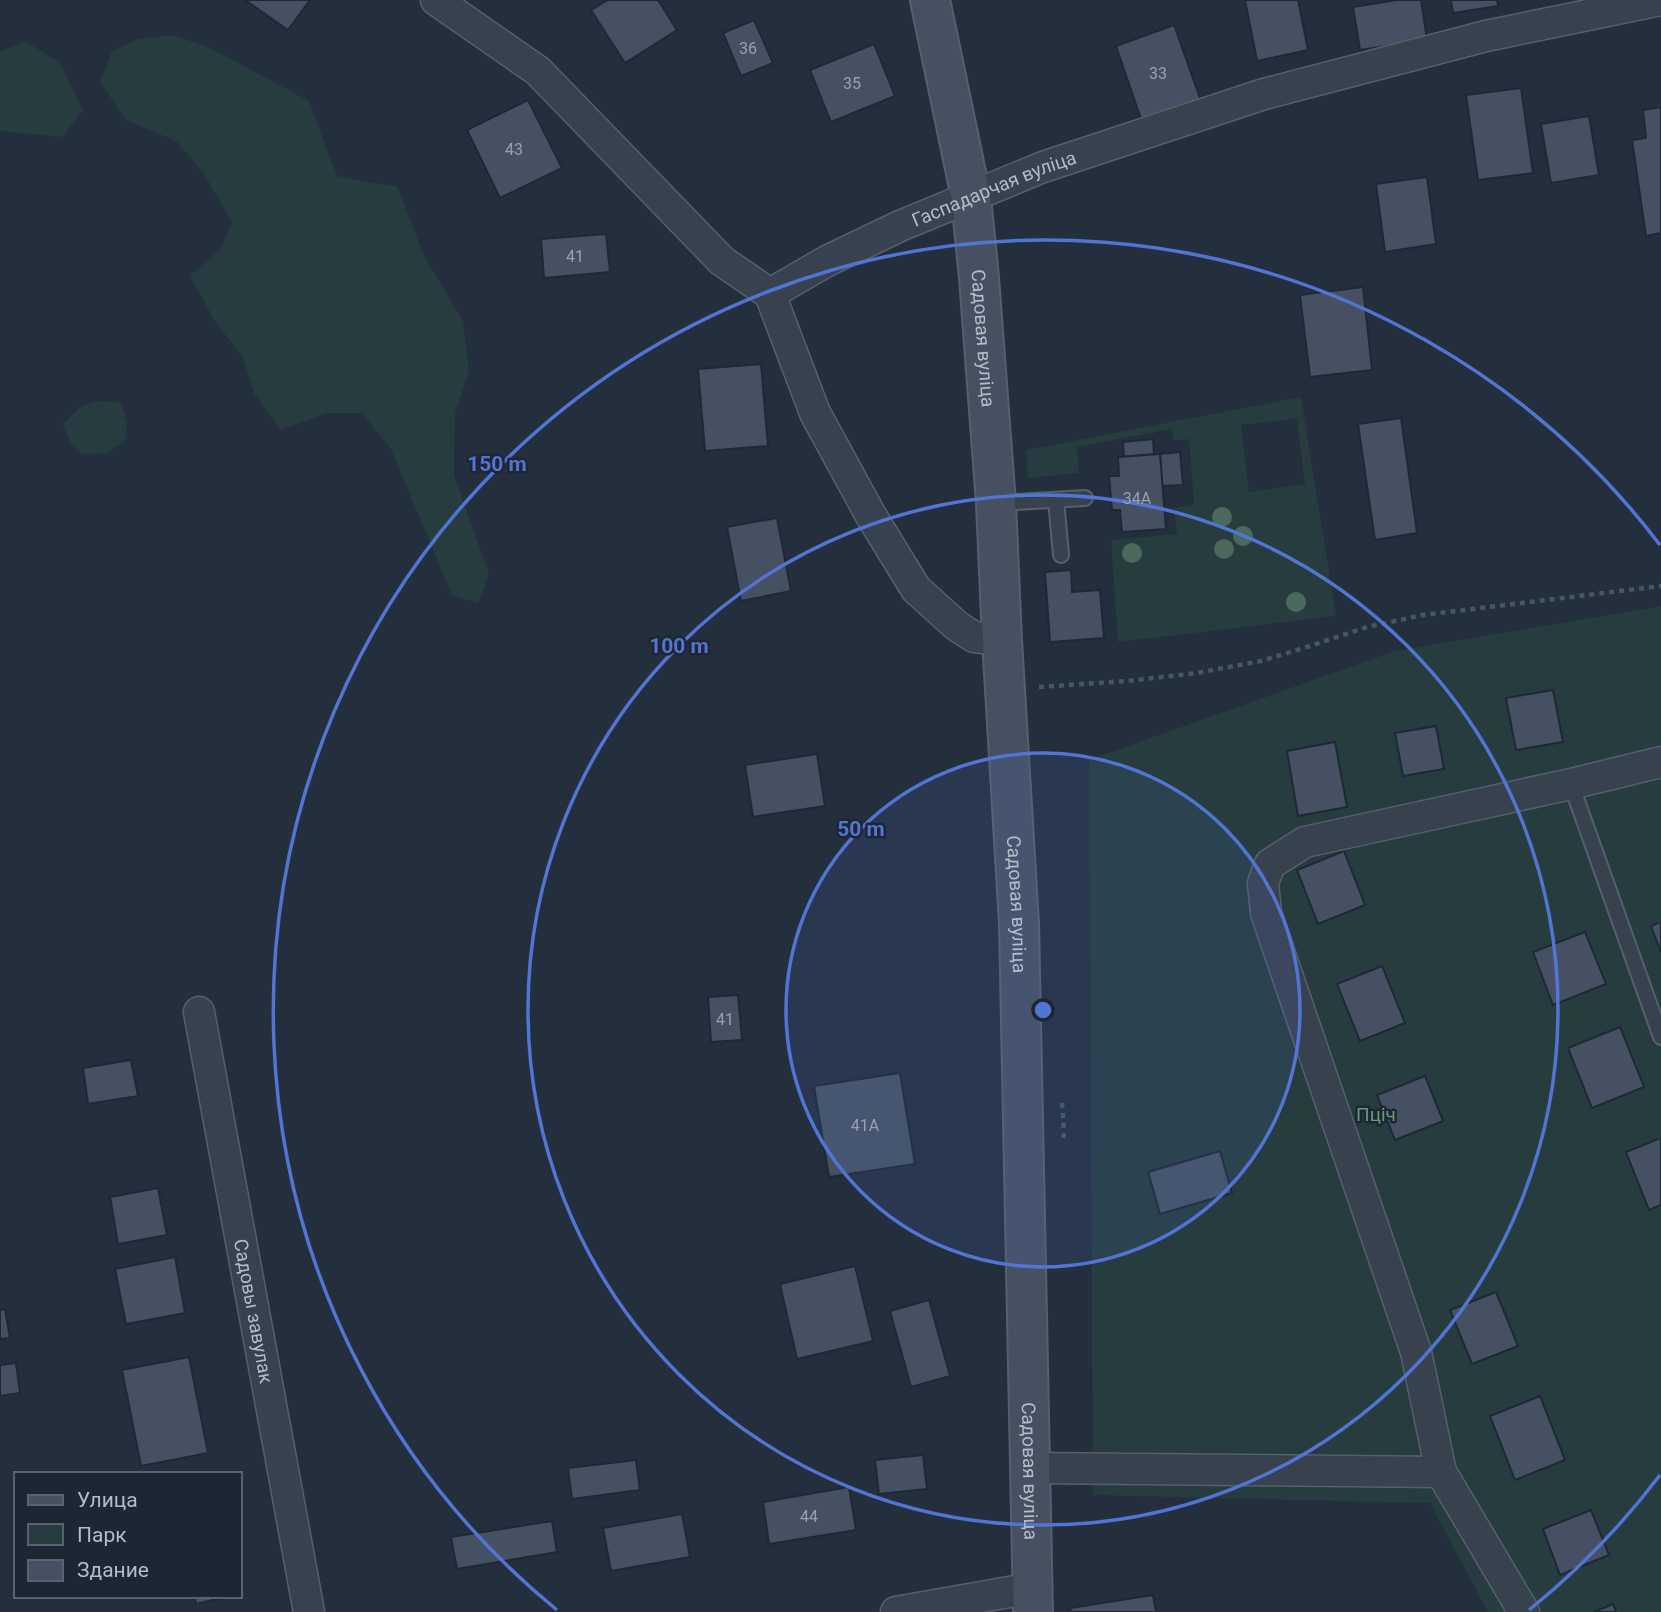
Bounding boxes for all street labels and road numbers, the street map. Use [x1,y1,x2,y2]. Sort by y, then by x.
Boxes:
street label: Гаспадарчая вуліца [908,146,1079,232]
street label: Садовая вуліца [966,268,1000,408]
street label: Садовая вуліца [1002,835,1031,973]
street label: Садовы завулак [229,1237,278,1386]
street label: Садовая вуліца [1017,1402,1043,1540]

